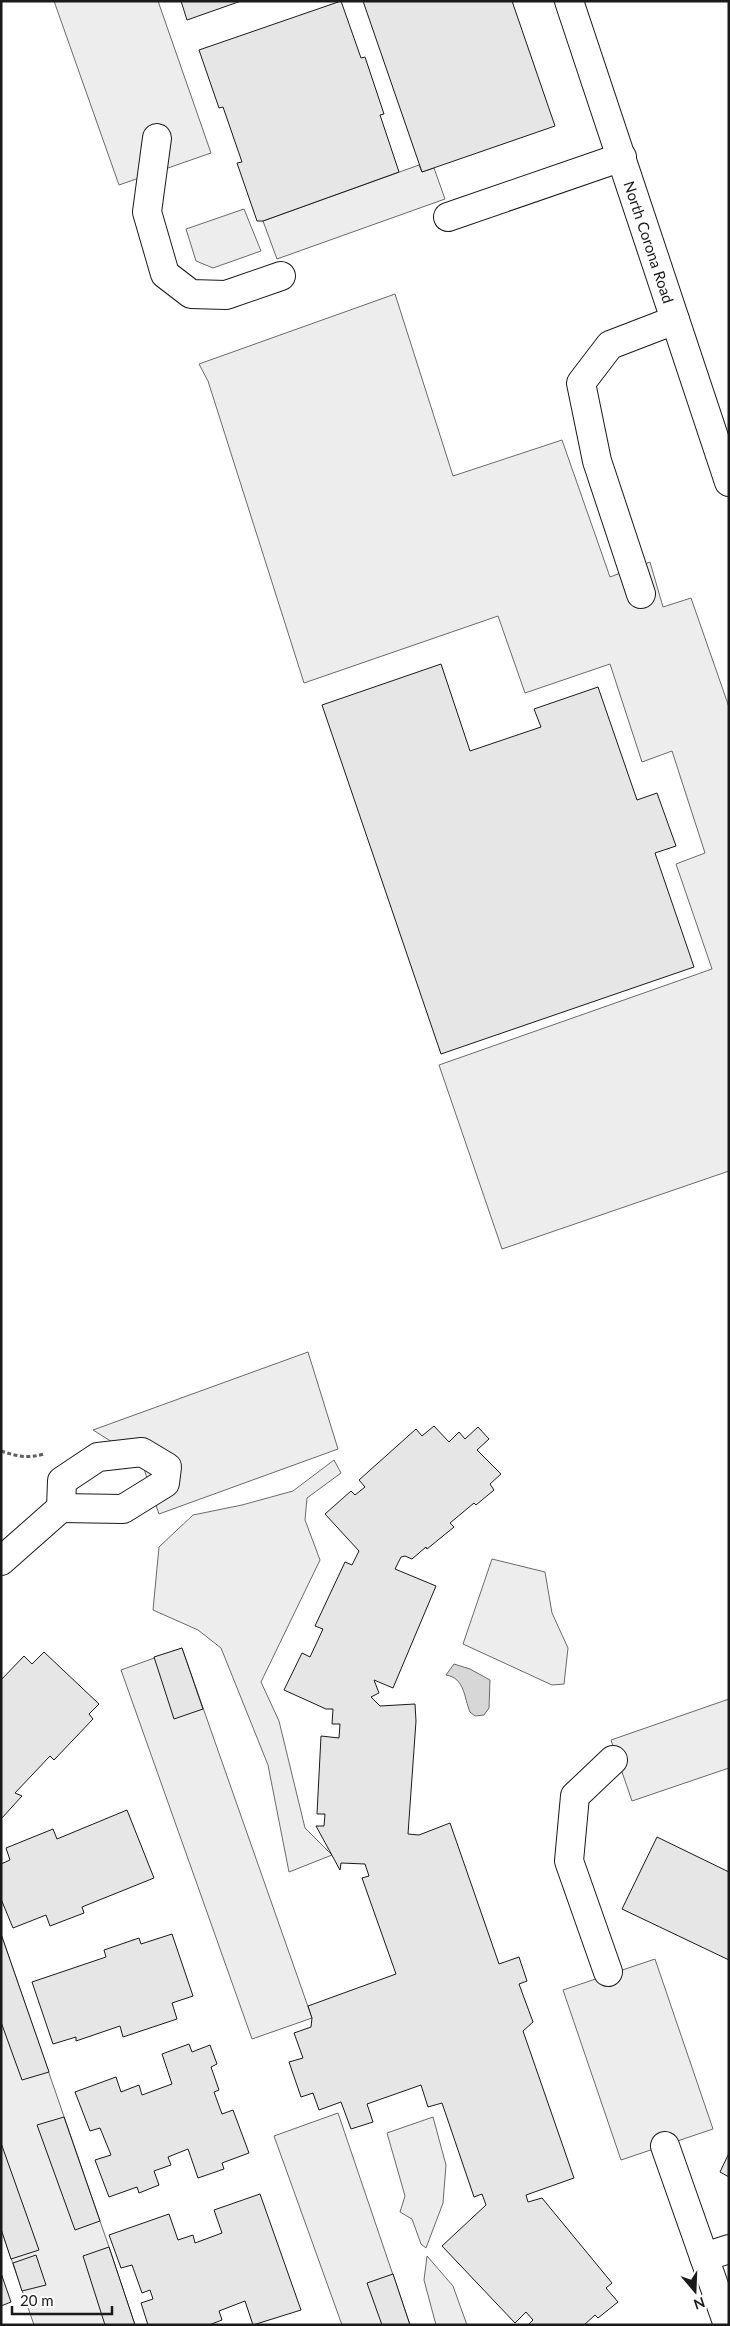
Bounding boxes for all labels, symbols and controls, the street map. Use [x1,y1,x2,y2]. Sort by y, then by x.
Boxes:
street label: North Corona Road [620,178,678,306]
north arrow [670,2266,720,2316]
scale bar [12,2284,112,2316]
text: 20 m [20,2291,54,2309]
text: N [692,2294,707,2314]

